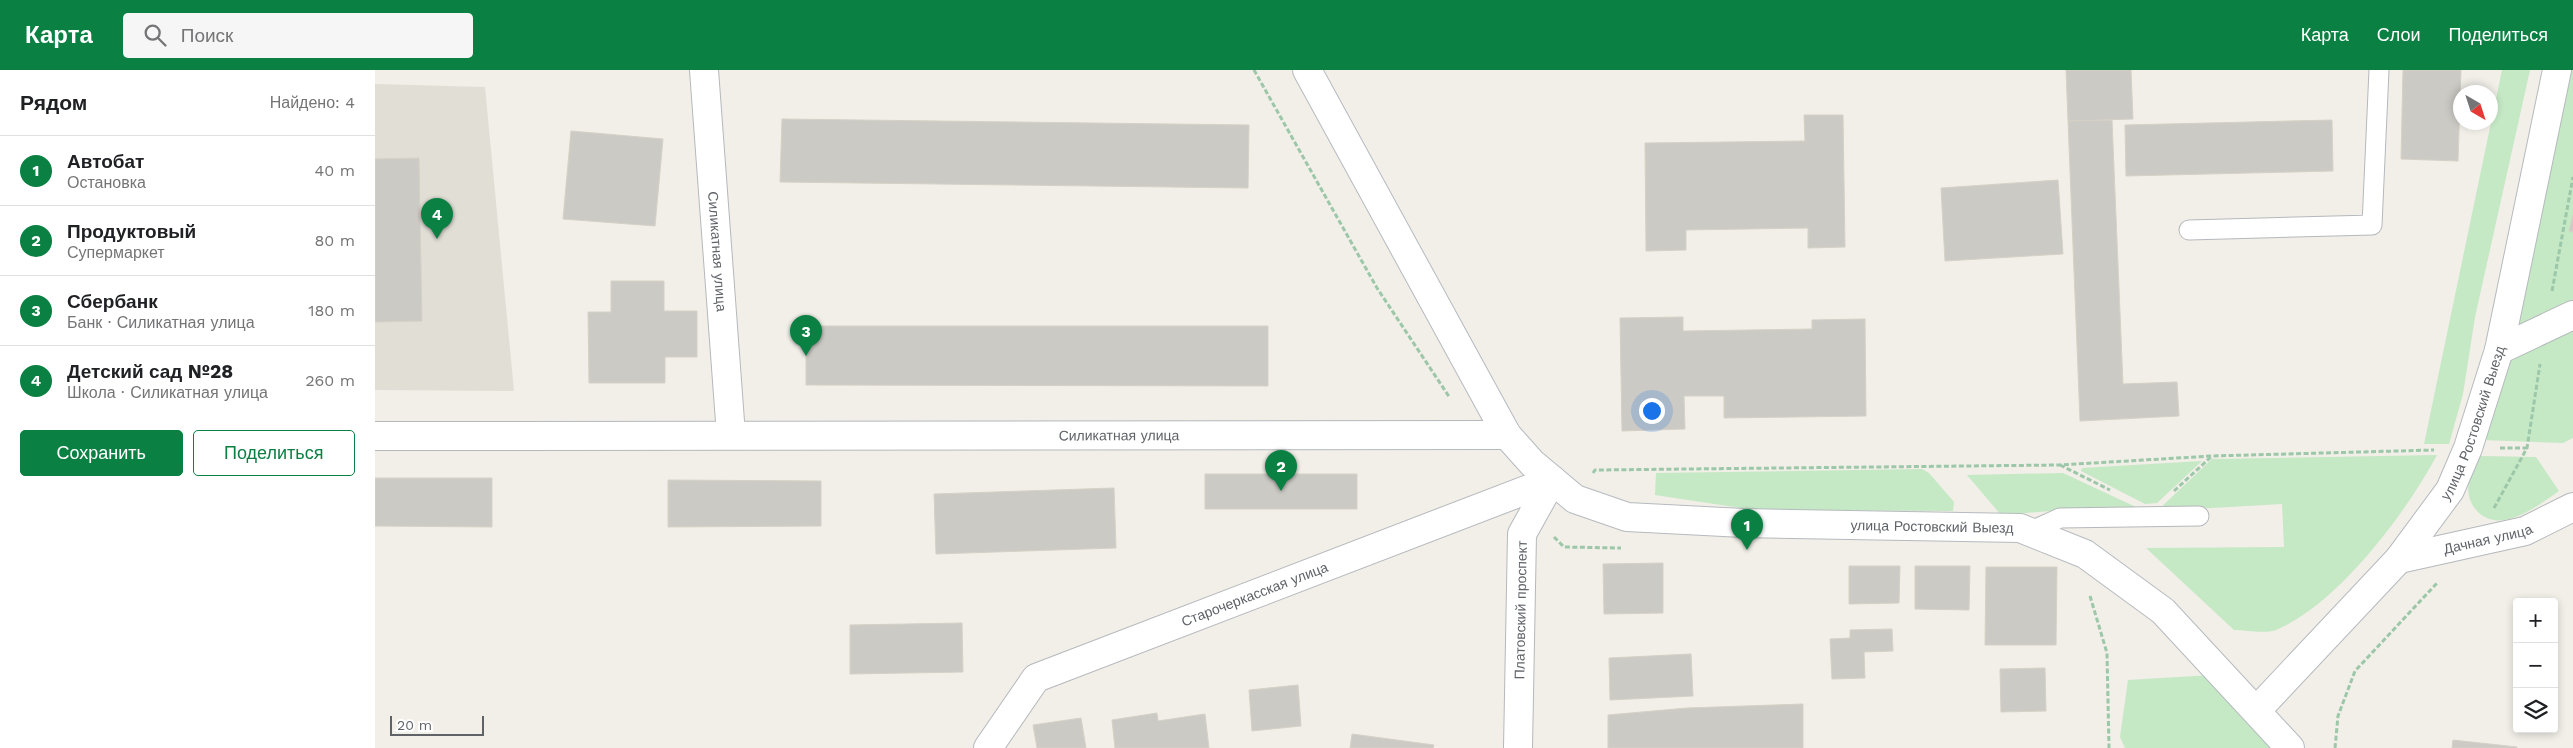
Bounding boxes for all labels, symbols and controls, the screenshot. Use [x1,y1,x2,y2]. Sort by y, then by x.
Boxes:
search box [123,13,473,58]
text: Карта [25,21,93,49]
icon: search [141,21,169,49]
text: Поиск [181,24,233,47]
text: Карта [2301,24,2349,45]
text: Слои [2377,24,2421,45]
text: Поделиться [2449,24,2548,45]
north arrow [2453,85,2498,130]
text: Рядом [20,90,87,115]
text: Найдено: 4 [270,93,355,112]
text: Автобат [67,150,144,173]
text: 1 [33,161,39,180]
text: 40 m [315,161,355,180]
text: Остановка [67,173,146,192]
street label: Силикатная улица [705,191,730,312]
pin: 4 [421,198,453,239]
text: Продуктовый [67,220,196,243]
text: 2 [31,231,41,250]
text: 80 m [314,231,355,250]
text: Супермаркет [67,243,165,262]
text: Сбербанк [67,290,158,313]
text: 3 [31,301,41,320]
text: 180 m [308,301,355,320]
text: Банк · Силикатная улица [67,313,255,332]
pin: 3 [790,315,822,356]
street label: улица Ростовский Выезд [2437,344,2508,503]
text: Детский сад №28 [67,360,233,383]
text: 4 [31,371,41,390]
text: 260 m [305,371,355,390]
text: Школа · Силикатная улица [67,383,268,402]
your location [1639,398,1665,424]
street label: Силикатная улица [1059,427,1180,443]
button: Сохранить [20,430,183,476]
button: Поделиться [193,430,355,476]
pin: 2 [1265,450,1297,491]
pin: 1 [1731,509,1763,550]
street label: улица Ростовский Выезд [1850,517,2014,536]
street label: Дачная улица [2442,520,2535,557]
street label: Платовский проспект [1511,540,1530,680]
street label: Старочеркасская улица [1179,559,1330,629]
map controls [2513,598,2558,733]
button: + [2513,598,2558,643]
button: − [2513,643,2558,688]
button: layers [2513,688,2558,733]
scale bar [390,713,484,736]
text: 20 m [397,717,432,733]

